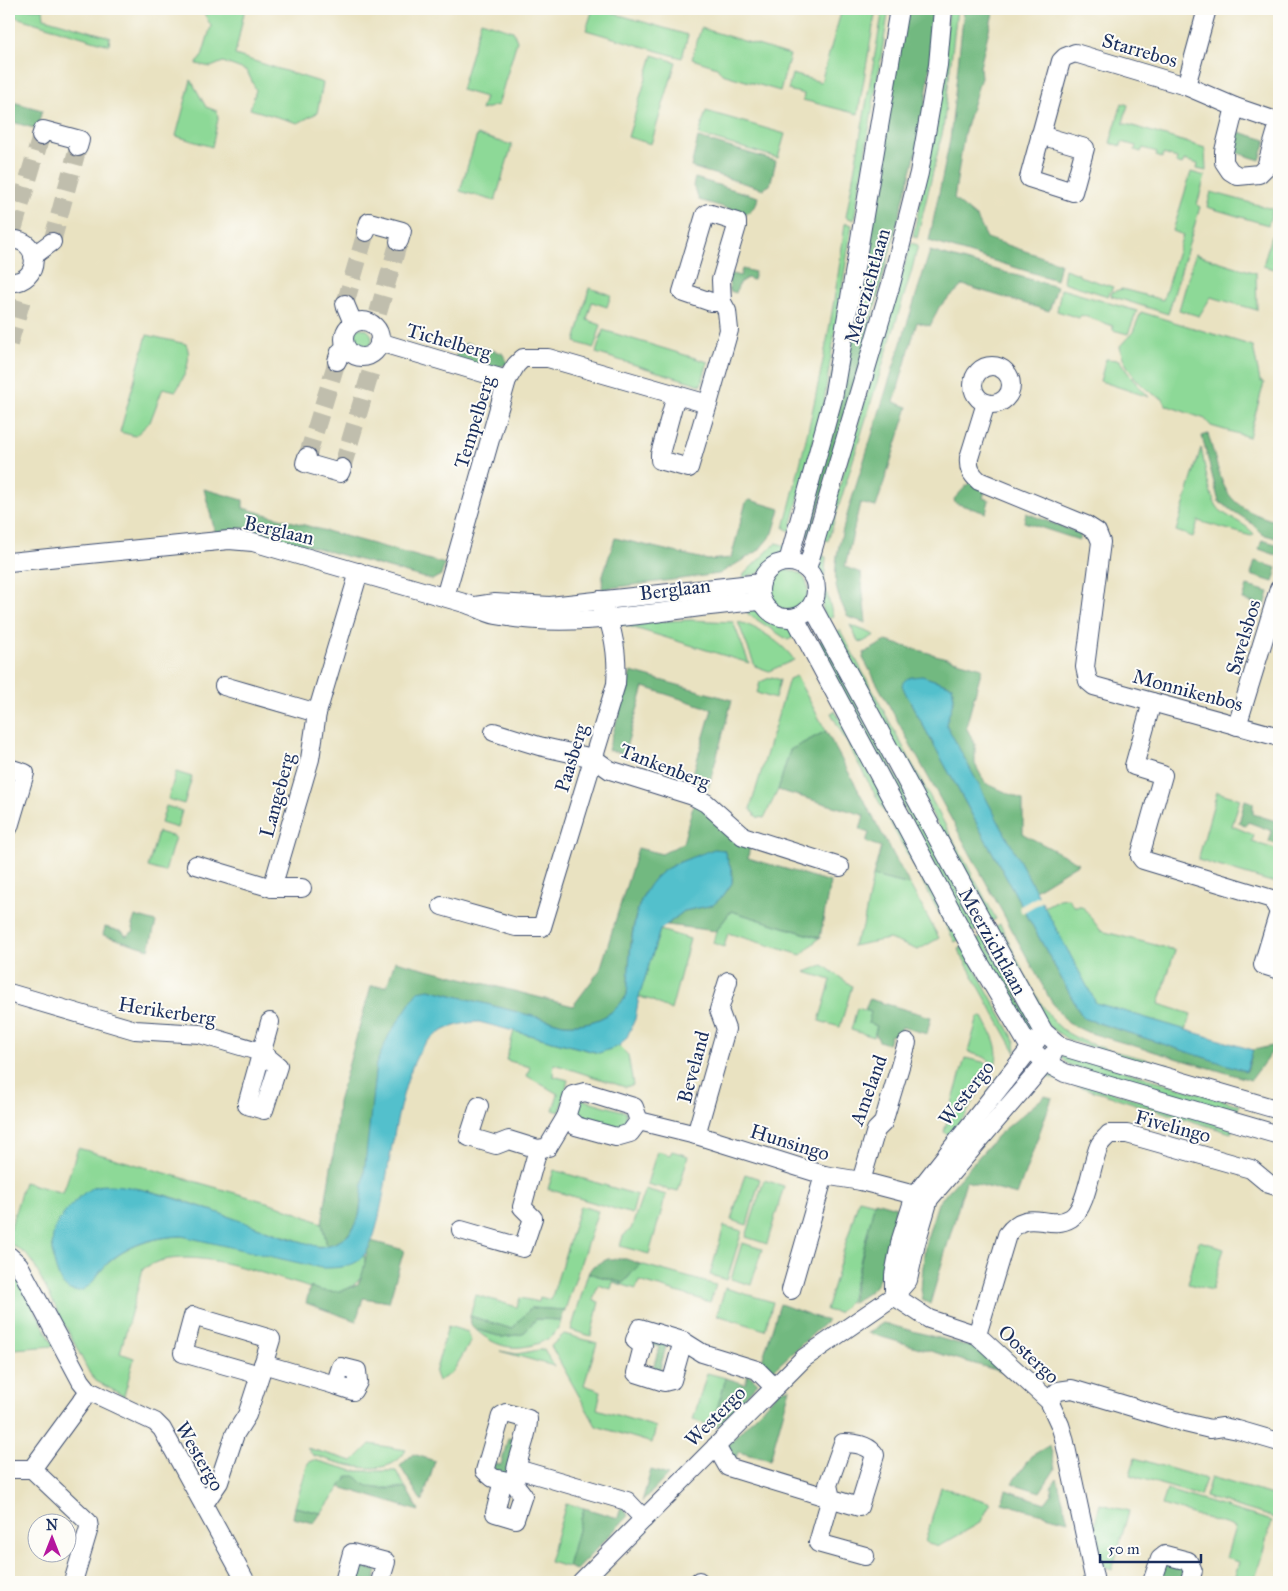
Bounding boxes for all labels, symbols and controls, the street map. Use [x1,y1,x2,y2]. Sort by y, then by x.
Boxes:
street label: Starrebos [1099,28,1181,72]
street label: Meerzichtlaan [839,225,895,346]
street label: Tichelberg [403,317,495,366]
street label: Tempelberg [449,372,501,472]
street label: Berglaan [241,510,317,551]
street label: Berglaan [638,573,712,606]
street label: Savelsbos [1220,596,1266,678]
street label: Monnikenbos [1130,664,1246,716]
street label: Paasberg [549,720,594,795]
street label: Tankenberg [616,738,714,795]
street label: Langeberg [254,749,301,840]
street label: Meerzichtlaan [954,883,1032,999]
street label: Herikerberg [116,991,218,1032]
street label: Beveland [672,1028,714,1106]
street label: Ameland [844,1051,892,1129]
street label: Westergo [933,1056,1000,1131]
street label: Fivelingo [1132,1104,1213,1149]
street label: Hunsingo [747,1119,833,1166]
street label: Oostergo [993,1320,1065,1389]
street label: Westergo [680,1381,751,1452]
street label: Westergo [170,1417,229,1496]
north arrow [28,1514,78,1564]
text: N [46,1517,58,1534]
scale bar [1100,1531,1202,1563]
text: 50 m [1108,1540,1140,1558]

